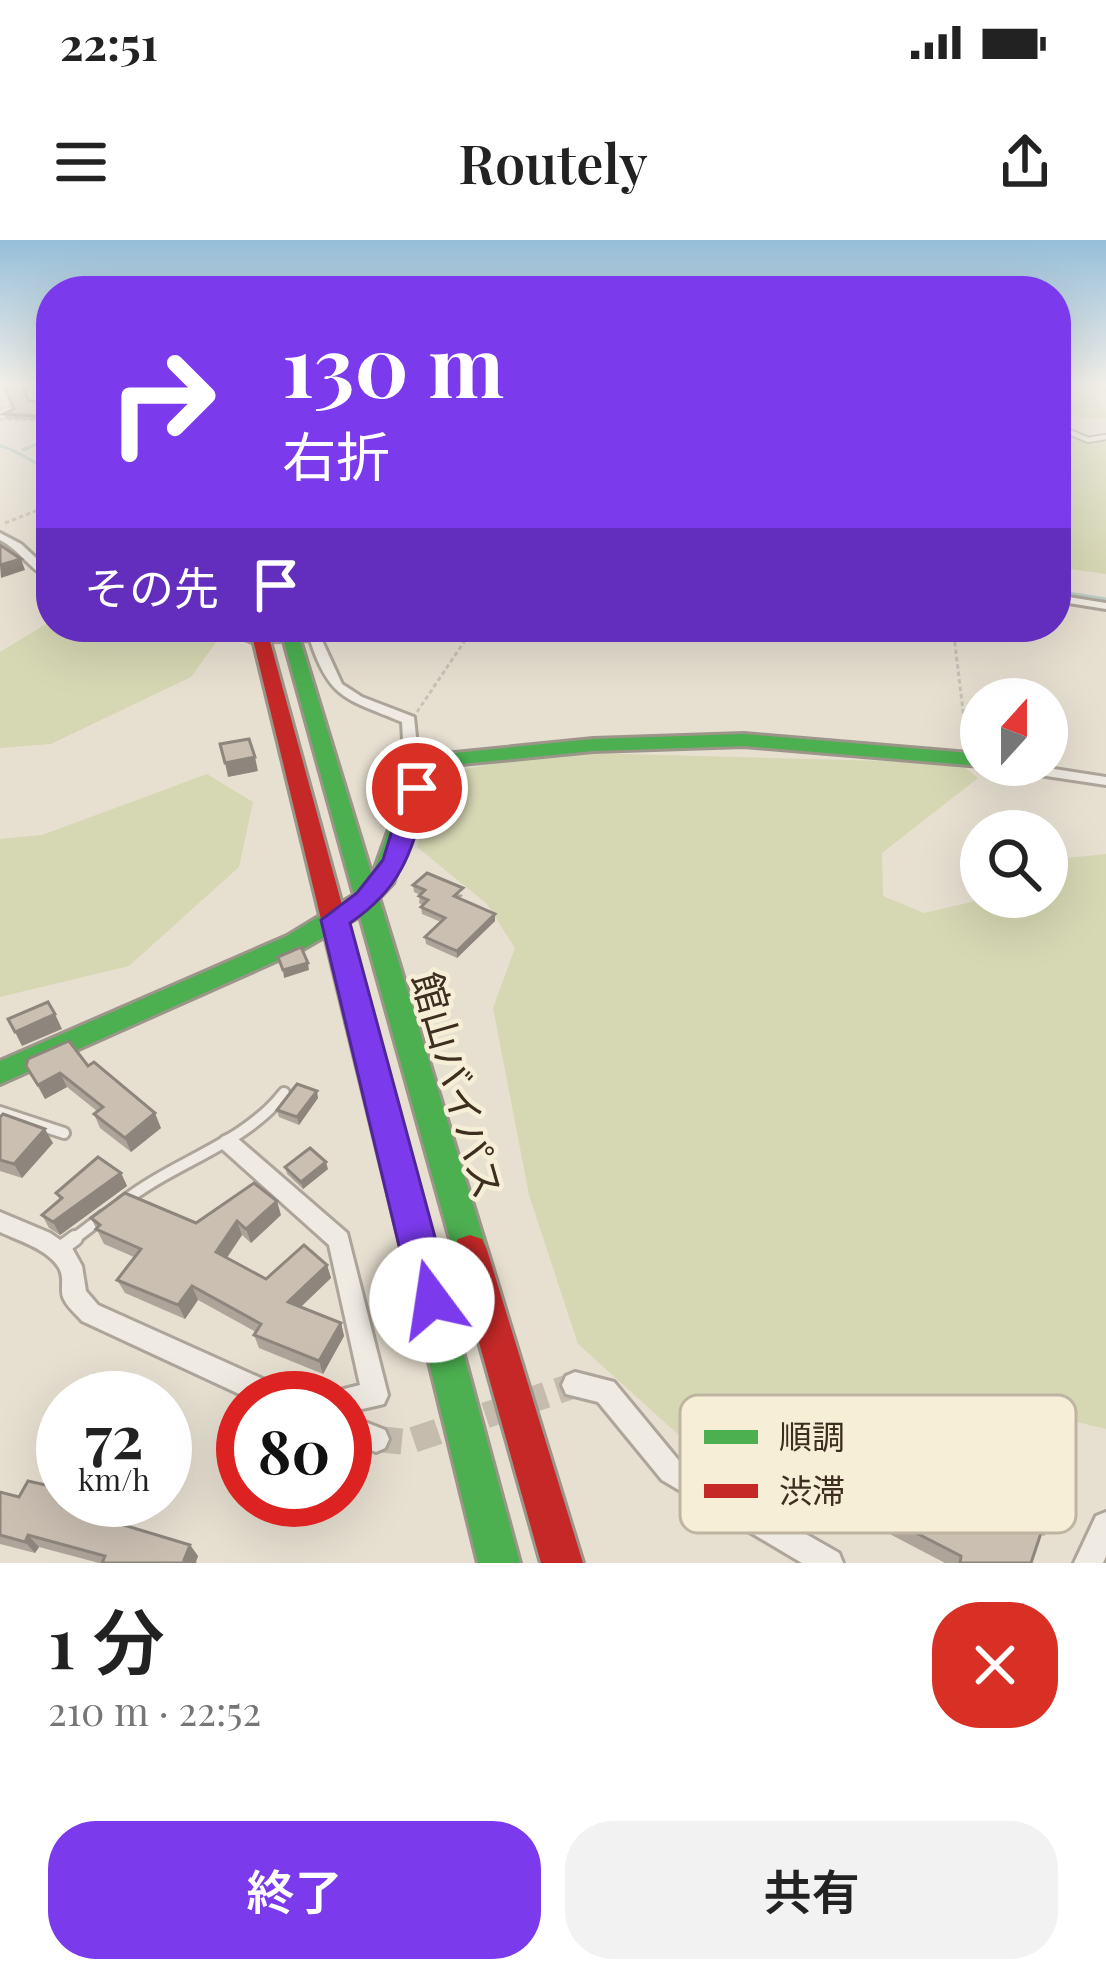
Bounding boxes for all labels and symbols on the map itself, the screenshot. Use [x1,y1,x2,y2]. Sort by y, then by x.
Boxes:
north arrow [960,678,1068,786]
pin [366,737,468,839]
street label: 館山バイパス [402,966,516,1204]
position arrow [369,1237,495,1363]
speed limit sign: 80 [216,1371,372,1527]
legend [680,1395,1076,1533]
text: 順調 [779,1413,845,1457]
text: 渋滞 [779,1467,845,1511]

